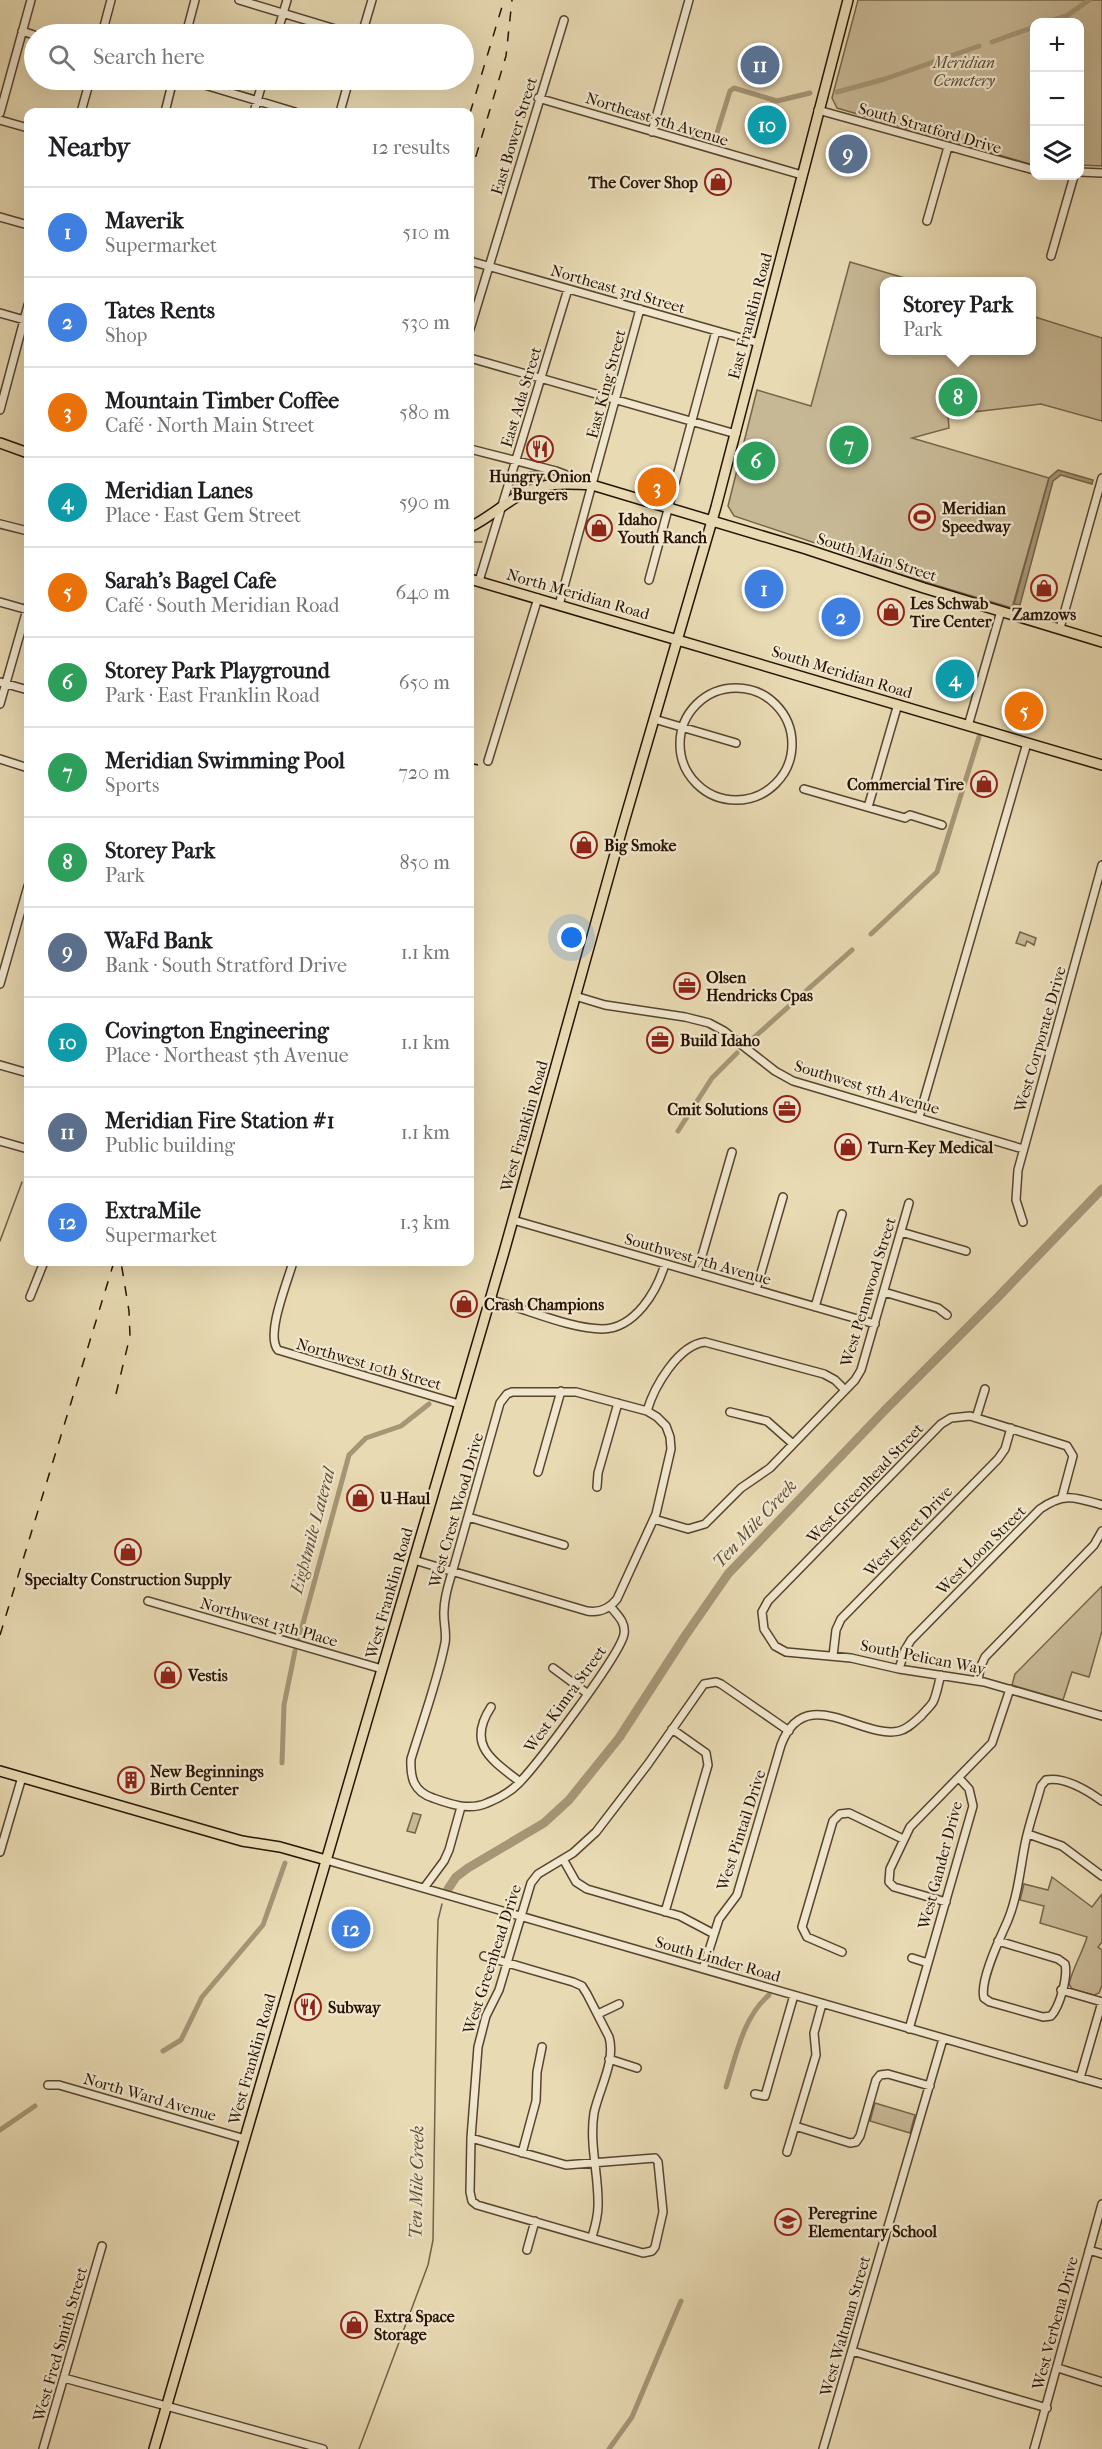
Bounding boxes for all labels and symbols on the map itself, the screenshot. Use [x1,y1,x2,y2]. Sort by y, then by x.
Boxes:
pin: 11 [740,42,780,88]
park label: Meridian Cemetery [932,53,995,90]
street label: East Bower Street [487,74,541,197]
street label: Northeast 5th Avenue [583,88,731,150]
street label: South Stratford Drive [856,98,1004,158]
pin: 10 [748,102,786,148]
pin: 9 [828,132,868,176]
shop icon: The Cover Shop [703,167,733,197]
place label: The Cover Shop [587,173,698,193]
street label: East Franklin Road [724,250,776,381]
street label: Northeast 3rd Street [548,261,688,317]
street label: East King Street [582,327,630,441]
street label: East Ada Street [497,344,545,450]
pin: 8 [938,374,978,420]
pin: 7 [830,422,868,468]
restaurant icon: Hungry Onion Burgers [525,434,555,464]
pin: 6 [736,438,776,484]
pin: 3 [638,464,676,510]
place label: Hungry Onion Burgers [489,467,592,505]
place label: Meridian Speedway [941,499,1012,537]
sports icon: Meridian Speedway [907,502,937,532]
place label: Idaho Youth Ranch [617,510,708,547]
shop icon: Idaho Youth Ranch [584,513,614,543]
street label: South Main Street [815,529,940,585]
street label: North Meridian Road [504,564,652,624]
pin: 1 [744,566,783,612]
shop icon: Zamzows [1029,573,1059,603]
pin: 2 [822,594,860,640]
place label: Les Schwab Tire Center [909,594,993,631]
shop icon: Les Schwab Tire Center [876,597,906,627]
place label: Zamzows [1012,605,1076,624]
street label: South Meridian Road [769,642,915,703]
pin: 4 [936,656,974,702]
pin: 5 [1004,688,1044,734]
shop icon: Commercial Tire [969,769,999,799]
place label: Commercial Tire [847,775,964,794]
shop icon: Big Smoke [569,830,599,860]
place label: Big Smoke [604,836,677,856]
your location [557,923,586,952]
street label: West Corporate Drive [1010,964,1070,1115]
place label: Olsen Hendricks Cpas [706,968,813,1006]
office icon: Olsen Hendricks Cpas [672,971,702,1001]
office icon: Build Idaho [645,1025,675,1055]
place label: Build Idaho [680,1031,760,1050]
street label: Southwest 5th Avenue [792,1056,942,1118]
street label: West Franklin Road [496,1058,552,1195]
office icon: Cmit Solutions [772,1094,802,1124]
place label: Cmit Solutions [667,1100,768,1119]
shop icon: Turn-Key Medical [833,1132,863,1162]
place label: Turn-Key Medical [867,1138,994,1158]
street label: West Pennwood Street [836,1215,900,1370]
street label: Southwest 7th Avenue [622,1229,774,1289]
shop icon: Crash Champions [449,1289,479,1319]
place label: Crash Champions [484,1295,604,1315]
street label: Northwest 10th Street [294,1334,444,1394]
street label: West Greenhead Street [802,1419,927,1548]
street label: West Crest Wood Drive [425,1430,487,1591]
water label: Eightmile Lateral [286,1463,341,1597]
water label: Ten Mile Creek [709,1475,801,1573]
street label: West Egret Drive [859,1482,956,1581]
shop icon: U-Haul [345,1483,375,1513]
place label: U-Haul [379,1489,431,1508]
street label: West Loon Street [932,1501,1030,1599]
street label: West Franklin Road [361,1525,417,1662]
shop icon: Specialty Construction Supply [113,1537,143,1567]
place label: Specialty Construction Supply [25,1570,233,1590]
street label: Northwest 13th Place [198,1593,340,1651]
street label: South Pelican Way [859,1636,988,1679]
street label: West Kimra Street [519,1642,610,1757]
shop icon: Vestis [153,1660,183,1690]
place label: Vestis [187,1666,228,1685]
place label: New Beginnings Birth Center [150,1762,264,1799]
building icon: New Beginnings Birth Center [116,1765,146,1795]
street label: West Pintail Drive [712,1767,770,1894]
street label: West Gander Drive [914,1799,966,1932]
street label: West Greenhead Drive [459,1882,525,2037]
pin: 12 [332,1906,370,1952]
street label: South Linder Road [653,1932,783,1986]
street label: West Franklin Road [224,1991,280,2128]
restaurant icon: Subway [293,1992,323,2022]
place label: Subway [328,1998,382,2018]
street label: North Ward Avenue [81,2069,219,2125]
water label: Ten Mile Creek [406,2125,428,2239]
place label: Peregrine Elementary School [808,2204,937,2242]
school or university icon: Peregrine Elementary School [773,2207,803,2237]
street label: West Waltman Street [816,2253,874,2399]
street label: West Verbena Drive [1028,2254,1082,2393]
street label: West Fred Smith Street [29,2264,91,2424]
place label: Extra Space Storage [374,2307,455,2345]
shop icon: Extra Space Storage [339,2310,369,2340]

